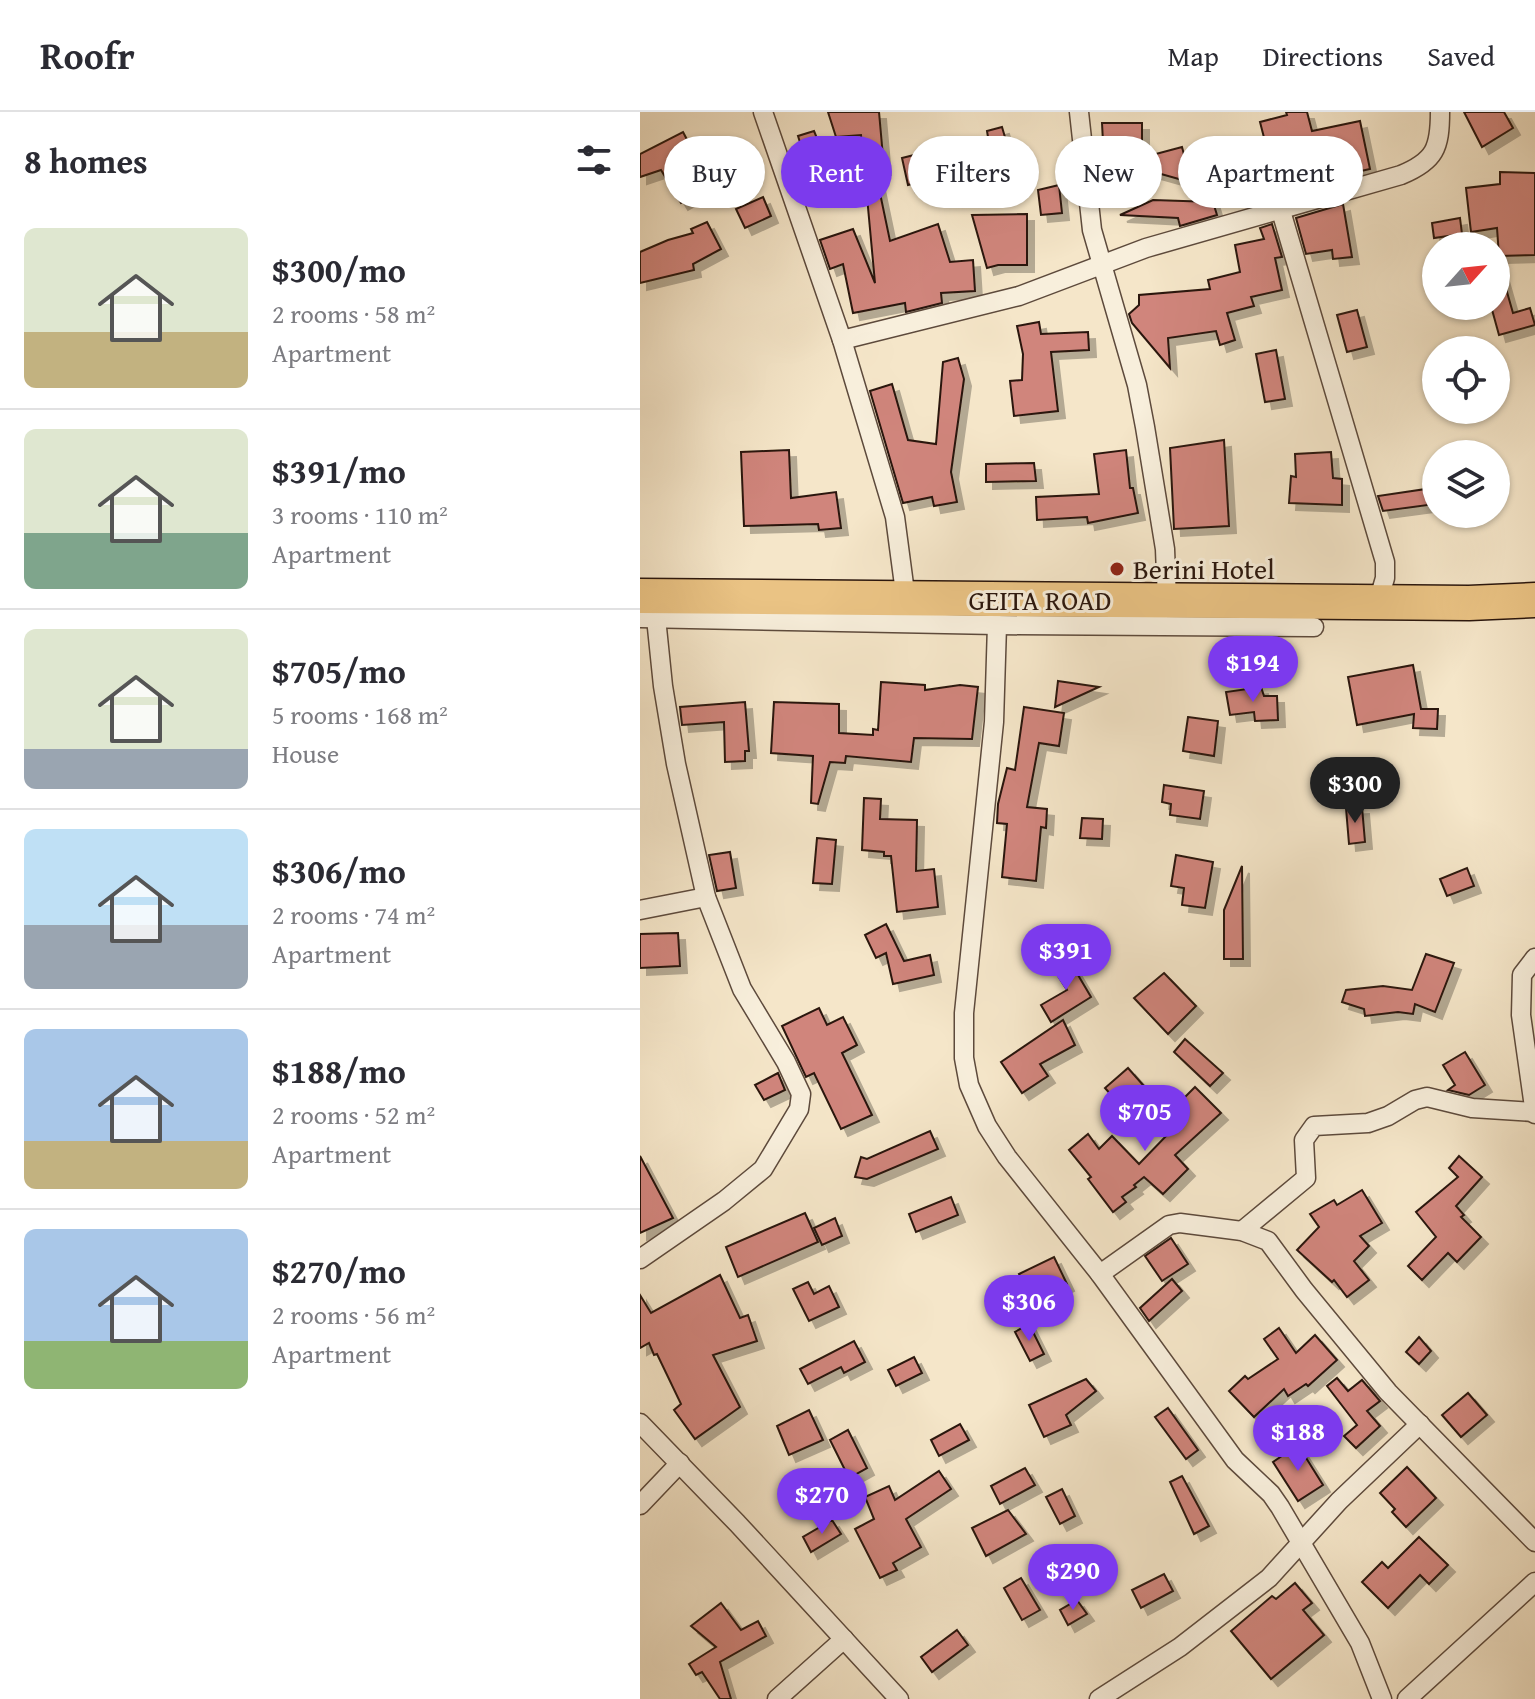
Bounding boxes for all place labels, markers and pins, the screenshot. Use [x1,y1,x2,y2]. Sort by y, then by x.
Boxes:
place label: Berini Hotel [1133,548,1275,589]
marker: Berini Hotel [1108,560,1126,578]
pin: $194 [1206,636,1300,704]
pin: $300 [1308,757,1402,825]
pin: $391 [1019,924,1113,992]
pin: $705 [1098,1085,1192,1153]
pin: $306 [982,1275,1076,1343]
pin: $188 [1251,1405,1345,1473]
pin: $270 [775,1468,869,1536]
pin: $290 [1026,1544,1120,1612]

